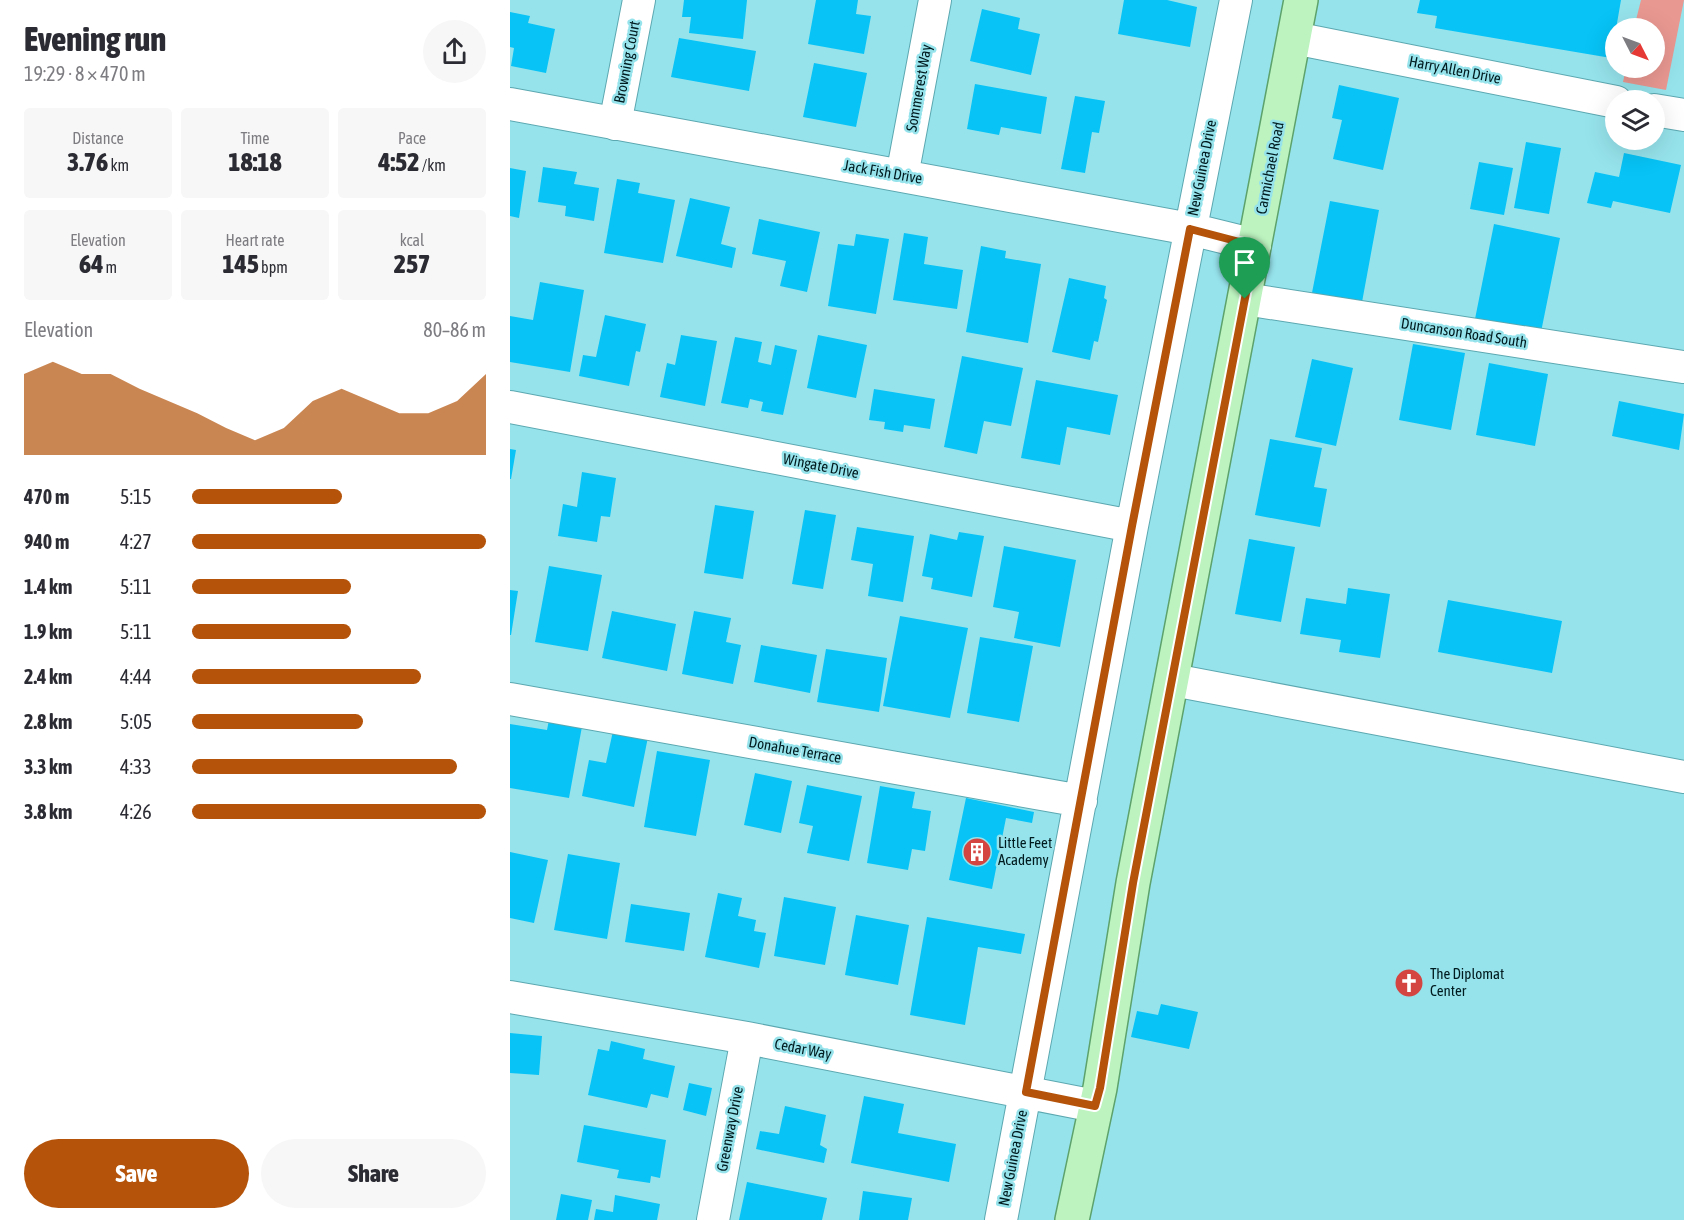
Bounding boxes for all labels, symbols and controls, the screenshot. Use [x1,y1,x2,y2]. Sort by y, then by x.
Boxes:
north arrow [1605,18,1665,78]
map controls [1605,18,1665,150]
street label: Browning Court [610,19,643,105]
text: Evening run [24,20,166,58]
button: share [423,20,486,83]
street label: Sommerest Way [902,43,935,133]
street label: Harry Allen Drive [1408,52,1503,87]
text: 19:29 · 8 × 470 m [24,62,146,85]
button: layers [1605,90,1665,150]
street label: New Guinea Drive [1184,118,1219,217]
street label: Carmichael Road [1252,120,1287,216]
text: Distance [72,129,124,147]
text: Time [240,129,270,147]
text: Pace [398,129,426,147]
text: 3.76 [67,147,108,177]
text: 18:18 [228,147,282,177]
text: 4:52 [378,147,420,177]
text: km [108,156,129,174]
text: /km [420,156,446,174]
street label: Jack Fish Drive [843,156,924,187]
text: Elevation [70,231,126,249]
text: Heart rate [226,231,284,249]
text: kcal [400,231,424,249]
pin [1219,237,1270,299]
icon: arrive [1228,246,1261,279]
text: 64 [79,249,103,279]
text: 145 [222,249,259,279]
text: 257 [394,249,430,279]
text: m [103,258,117,276]
text: bpm [259,258,288,276]
street label: Duncanson Road South [1400,314,1528,351]
text: Elevation [24,318,93,341]
text: 80–86 m [423,318,486,341]
street label: Wingate Drive [782,450,861,481]
text: 470 m [24,485,69,508]
text: 5:15 [120,485,152,508]
text: 940 m [24,530,69,553]
text: 4:27 [120,530,152,553]
text: 1.4 km [24,575,72,598]
text: 5:11 [120,575,152,598]
text: 1.9 km [24,620,72,643]
text: 5:11 [120,620,152,643]
text: 2.4 km [24,665,72,688]
text: 4:44 [120,665,152,688]
text: 2.8 km [24,710,72,733]
text: 5:05 [120,710,152,733]
street label: Donahue Terrace [748,733,843,766]
text: 3.3 km [24,755,72,778]
text: 4:33 [120,755,152,778]
text: 3.8 km [24,800,72,823]
text: 4:26 [120,800,152,823]
place label: Little Feet Academy [998,834,1052,868]
building icon: Little Feet Academy [961,836,993,868]
place label: The Diplomat Center [1430,965,1504,999]
church icon: The Diplomat Center [1393,967,1425,999]
street label: Cedar Way [773,1035,833,1062]
street label: Greenway Drive [713,1085,746,1173]
street label: New Guinea Drive [995,1108,1030,1207]
button: Save [24,1139,249,1208]
button: Share [261,1139,486,1208]

